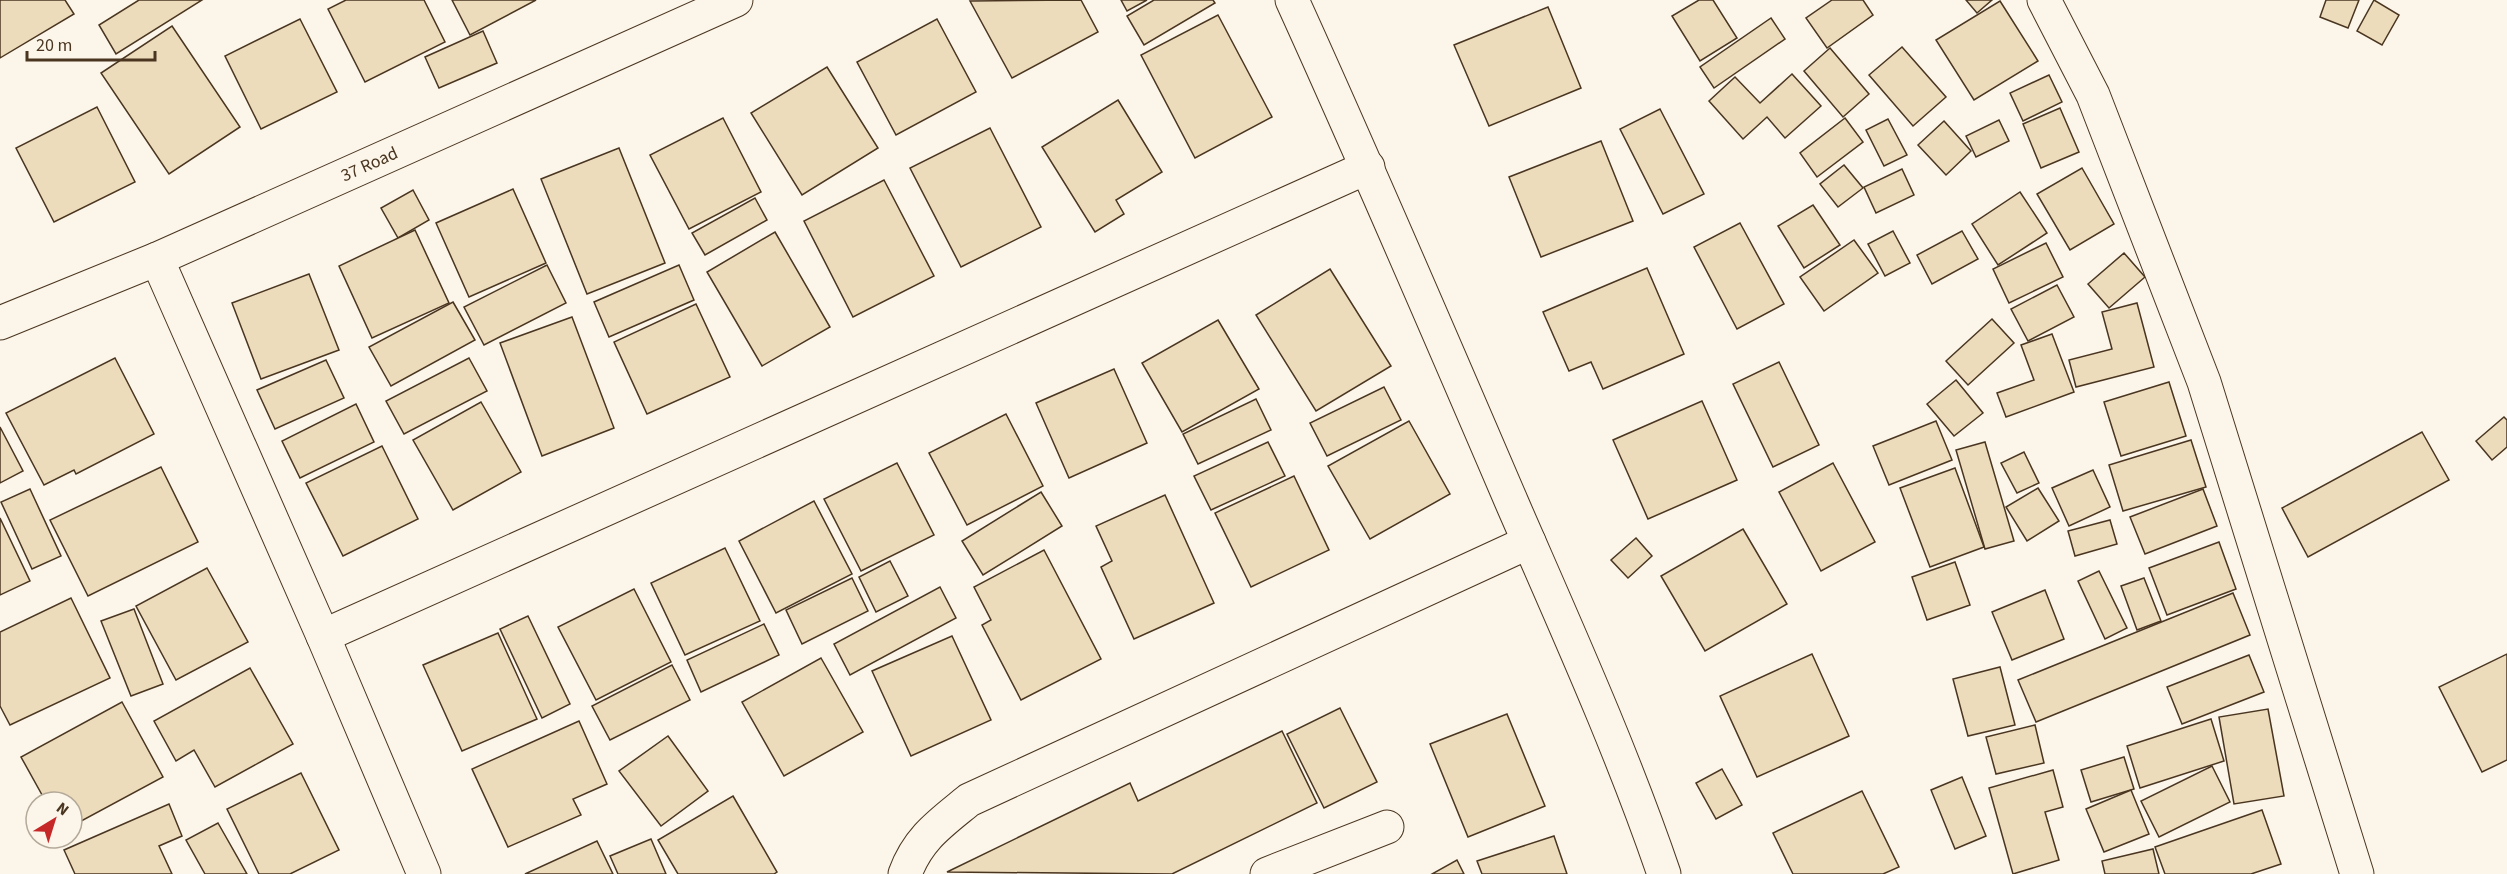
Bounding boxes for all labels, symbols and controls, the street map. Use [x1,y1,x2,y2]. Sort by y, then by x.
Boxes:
scale bar [27,24,154,62]
text: 20 m [36,33,72,58]
street label: 37 Road [337,141,402,188]
north arrow [24,790,84,850]
text: N [52,797,74,821]

